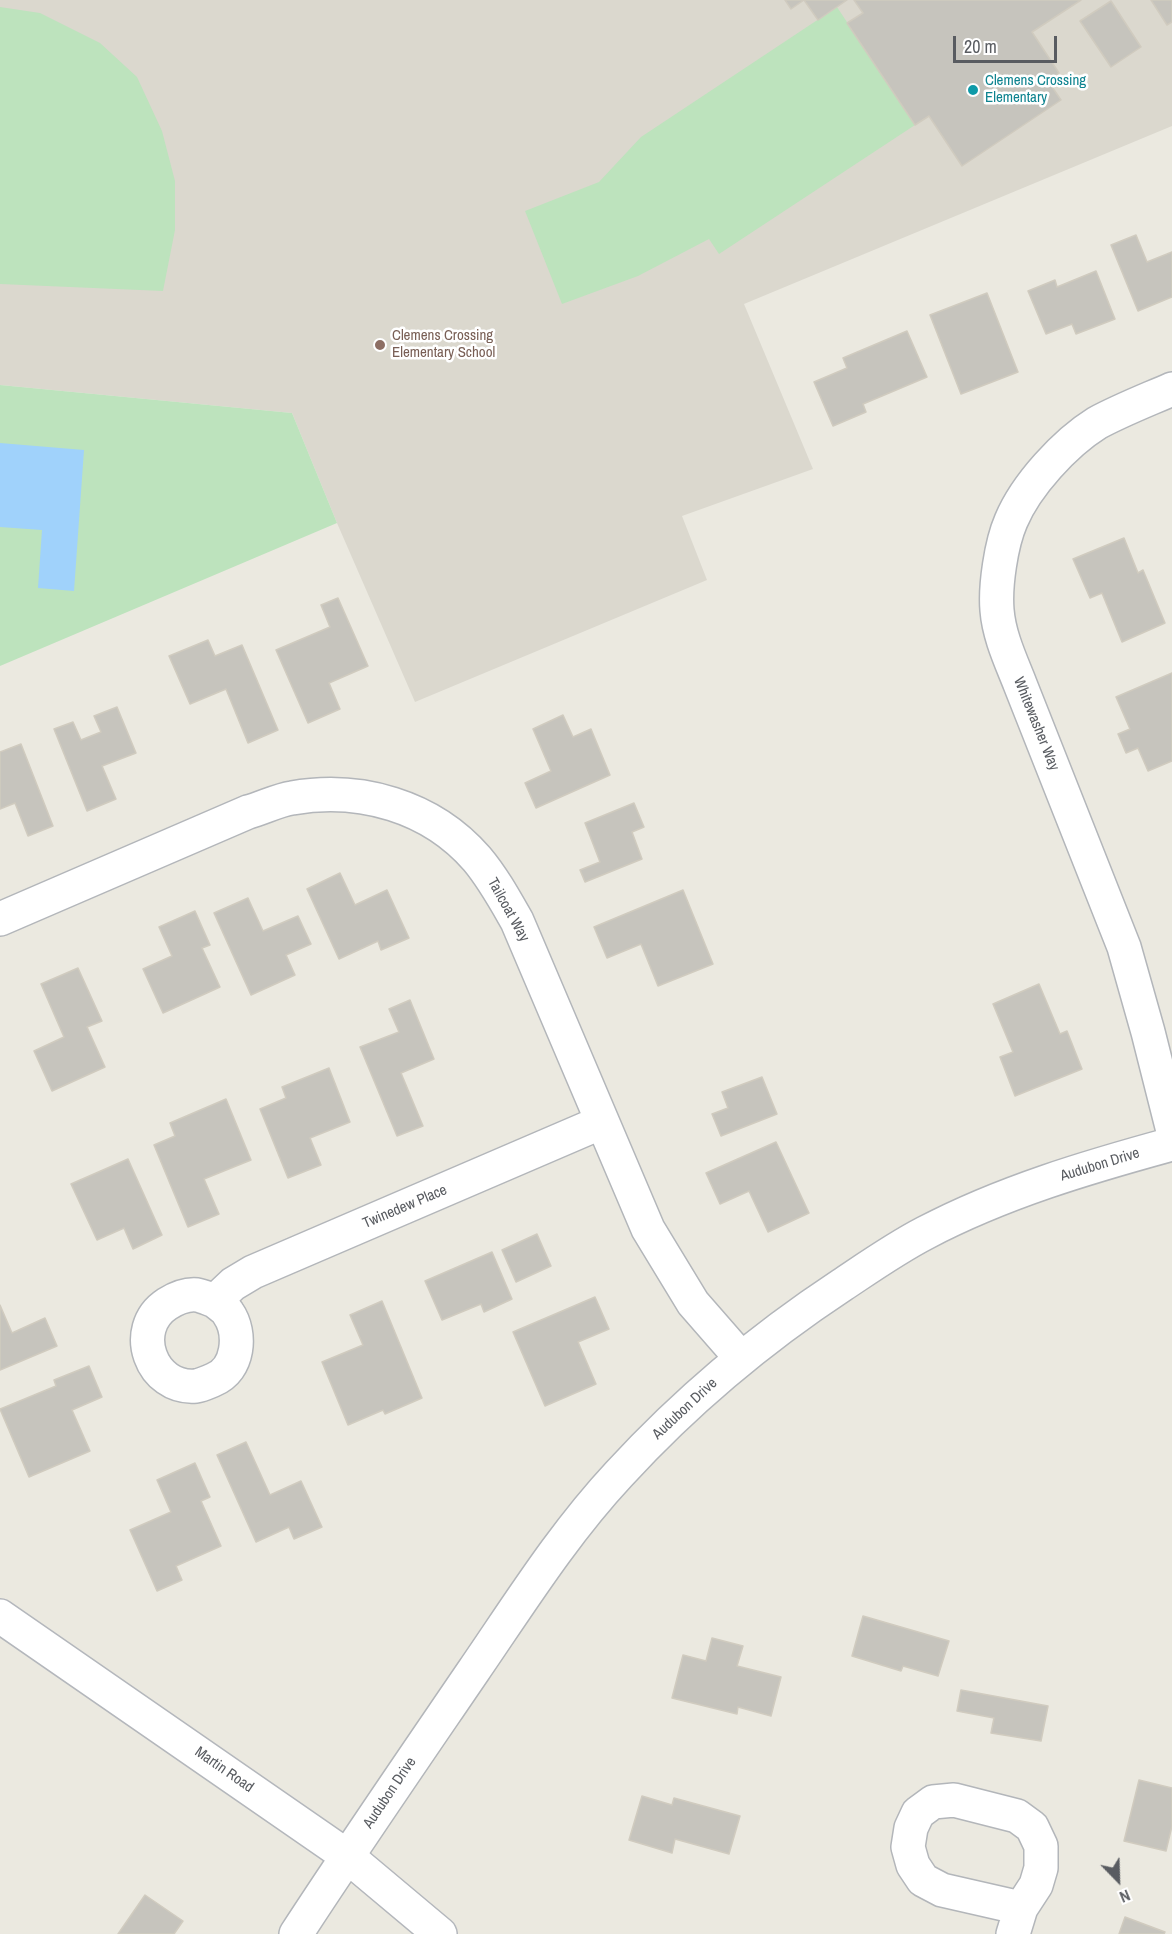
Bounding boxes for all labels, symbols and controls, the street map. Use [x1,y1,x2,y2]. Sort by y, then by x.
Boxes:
scale bar [956,24,1060,62]
text: 20 m [964,34,997,59]
place label: Clemens Crossing Elementary [985,72,1086,107]
marker: Clemens Crossing Elementary [966,83,980,97]
place label: Clemens Crossing Elementary School [392,327,495,362]
marker: Clemens Crossing Elementary School [373,338,387,352]
street label: Whitewasher Way [1009,675,1063,773]
street label: Tailcoat Way [483,875,533,945]
street label: Audubon Drive [1058,1144,1142,1186]
street label: Twinedew Place [360,1181,450,1233]
street label: Audubon Drive [649,1374,721,1444]
street label: Martin Road [191,1743,257,1797]
street label: Audubon Drive [360,1754,420,1832]
north arrow [1088,1850,1148,1910]
text: N [1116,1885,1134,1909]

